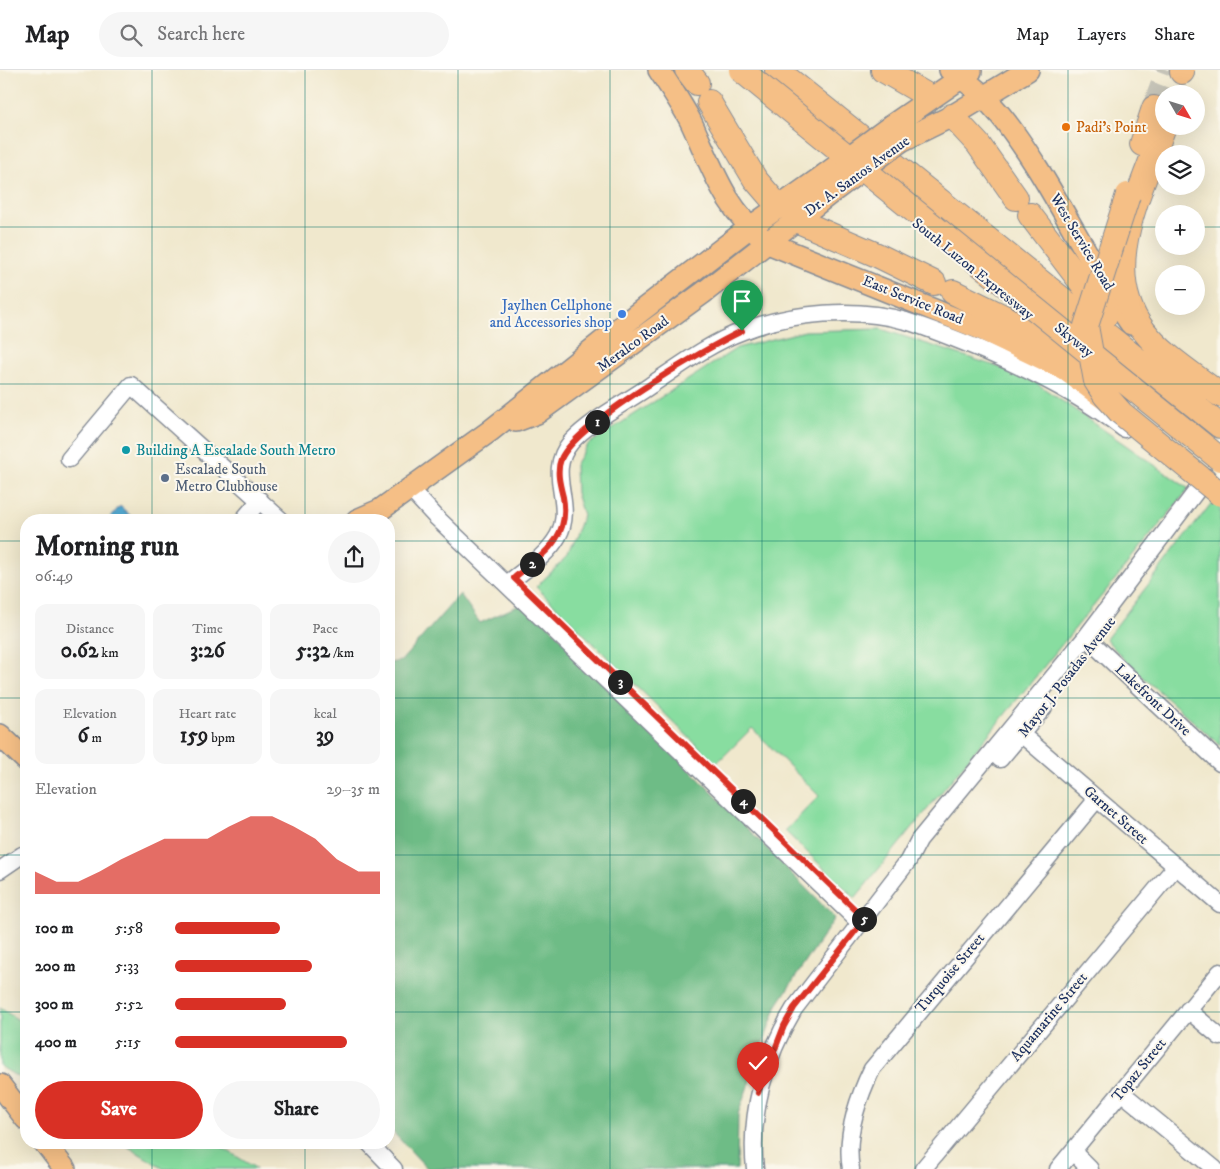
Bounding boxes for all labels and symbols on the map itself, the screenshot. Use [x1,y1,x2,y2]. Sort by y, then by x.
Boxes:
north arrow [1155,85,1205,135]
place label: Padi's Point [1076,118,1147,137]
marker: Padi's Point [1060,121,1072,133]
street label: Dr. A. Santos Avenue [801,131,913,221]
street label: West Service Road [1045,189,1119,294]
street label: South Luzon Expressway [908,214,1039,325]
street label: East Service Road [860,271,967,329]
pin [721,280,763,331]
place label: Jaylhen Cellphone and Accessories shop [490,296,612,332]
marker: Jaylhen Cellphone and Accessories shop [616,308,628,320]
street label: Meralco Road [593,311,673,376]
street label: Skyway [1050,318,1098,362]
pin: 1 [584,410,610,434]
place label: Building A Escalade South Metro [136,441,336,460]
marker: Building A Escalade South Metro [120,444,132,456]
place label: Escalade South Metro Clubhouse [175,460,278,496]
marker: Escalade South Metro Clubhouse [159,472,171,484]
pin: 2 [520,552,544,576]
street label: Mayor J. Posadas Avenue [1014,613,1120,741]
street label: Lakefront Drive [1111,660,1195,740]
pin: 3 [608,670,632,694]
street label: Garnet Street [1080,782,1153,849]
pin: 4 [730,788,756,814]
pin: 5 [852,906,876,932]
street label: Turquoise Street [911,929,989,1017]
street label: Aquamarine Street [1006,968,1092,1065]
street label: Topaz Street [1108,1034,1170,1106]
pin [737,1042,779,1093]

